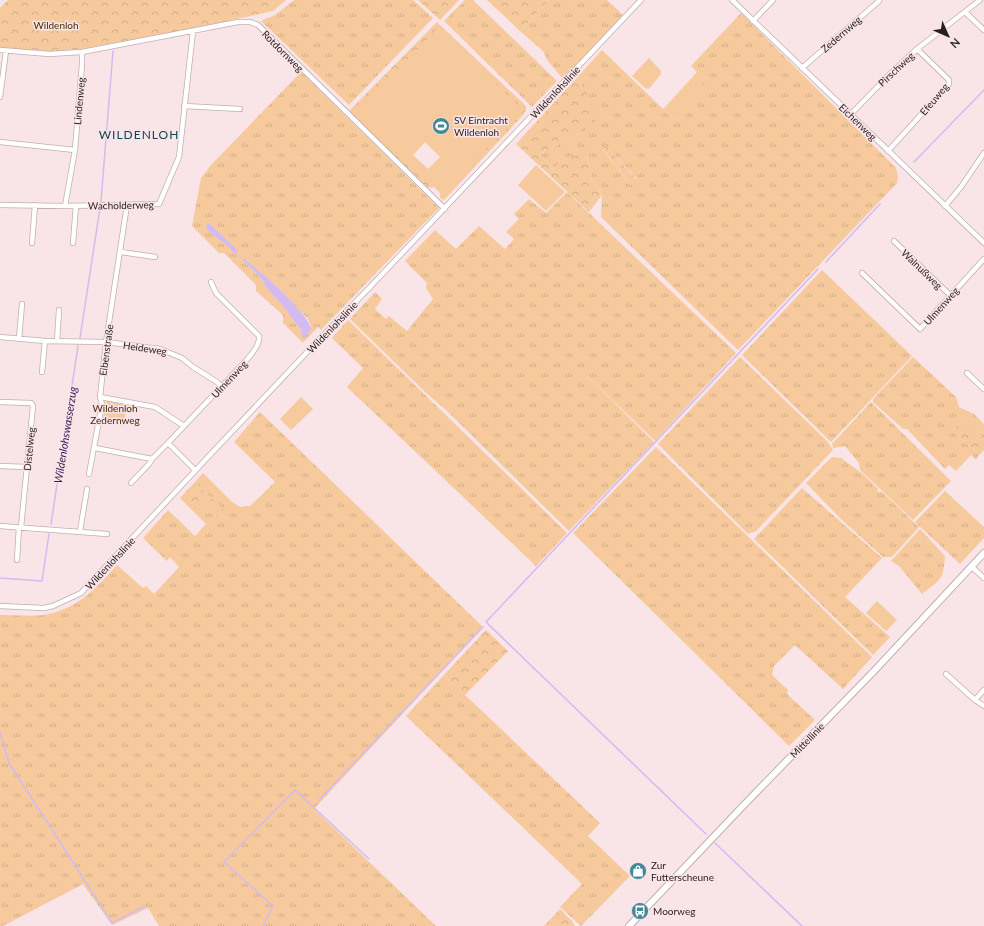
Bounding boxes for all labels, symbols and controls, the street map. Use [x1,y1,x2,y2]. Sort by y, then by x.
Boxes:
street label: Zedernweg [818,13,864,55]
north arrow [928,16,968,56]
park label: Wildenloh [33,19,79,31]
street label: Rotdornweg [260,28,306,74]
text: N [948,36,963,51]
street label: Pirschweg [875,49,917,89]
street label: Wildenlohslinie [528,63,582,121]
street label: Lindenweg [71,77,87,125]
street label: Efeuweg [917,81,951,117]
street label: Eichenweg [837,101,879,143]
place label: SV Eintracht Wildenloh [454,114,508,138]
sports icon: SV Eintracht Wildenloh [431,116,451,136]
district label: WILDENLOH [99,127,179,142]
street label: Wacholderweg [88,198,154,212]
street label: Walnußweg [899,247,945,291]
street label: Ulmenweg [921,285,961,327]
street label: Wildenlohslinie [304,299,360,355]
street label: Eibenstraße [96,323,116,377]
street label: Heideweg [122,339,168,357]
street label: Ulmenweg [209,358,249,400]
water label: Wildenlohswasserzug [51,385,79,484]
park label: Wildenloh Zedernweg [90,402,140,426]
street label: Distelweg [21,427,37,471]
street label: Wildenlohslinie [83,534,137,592]
street label: Mittellinie [787,720,827,760]
place label: Zur Futterscheune [651,859,714,883]
shop icon: Zur Futterscheune [628,861,648,881]
bus stop icon: Moorweg [630,901,650,921]
place label: Moorweg [653,905,695,917]

